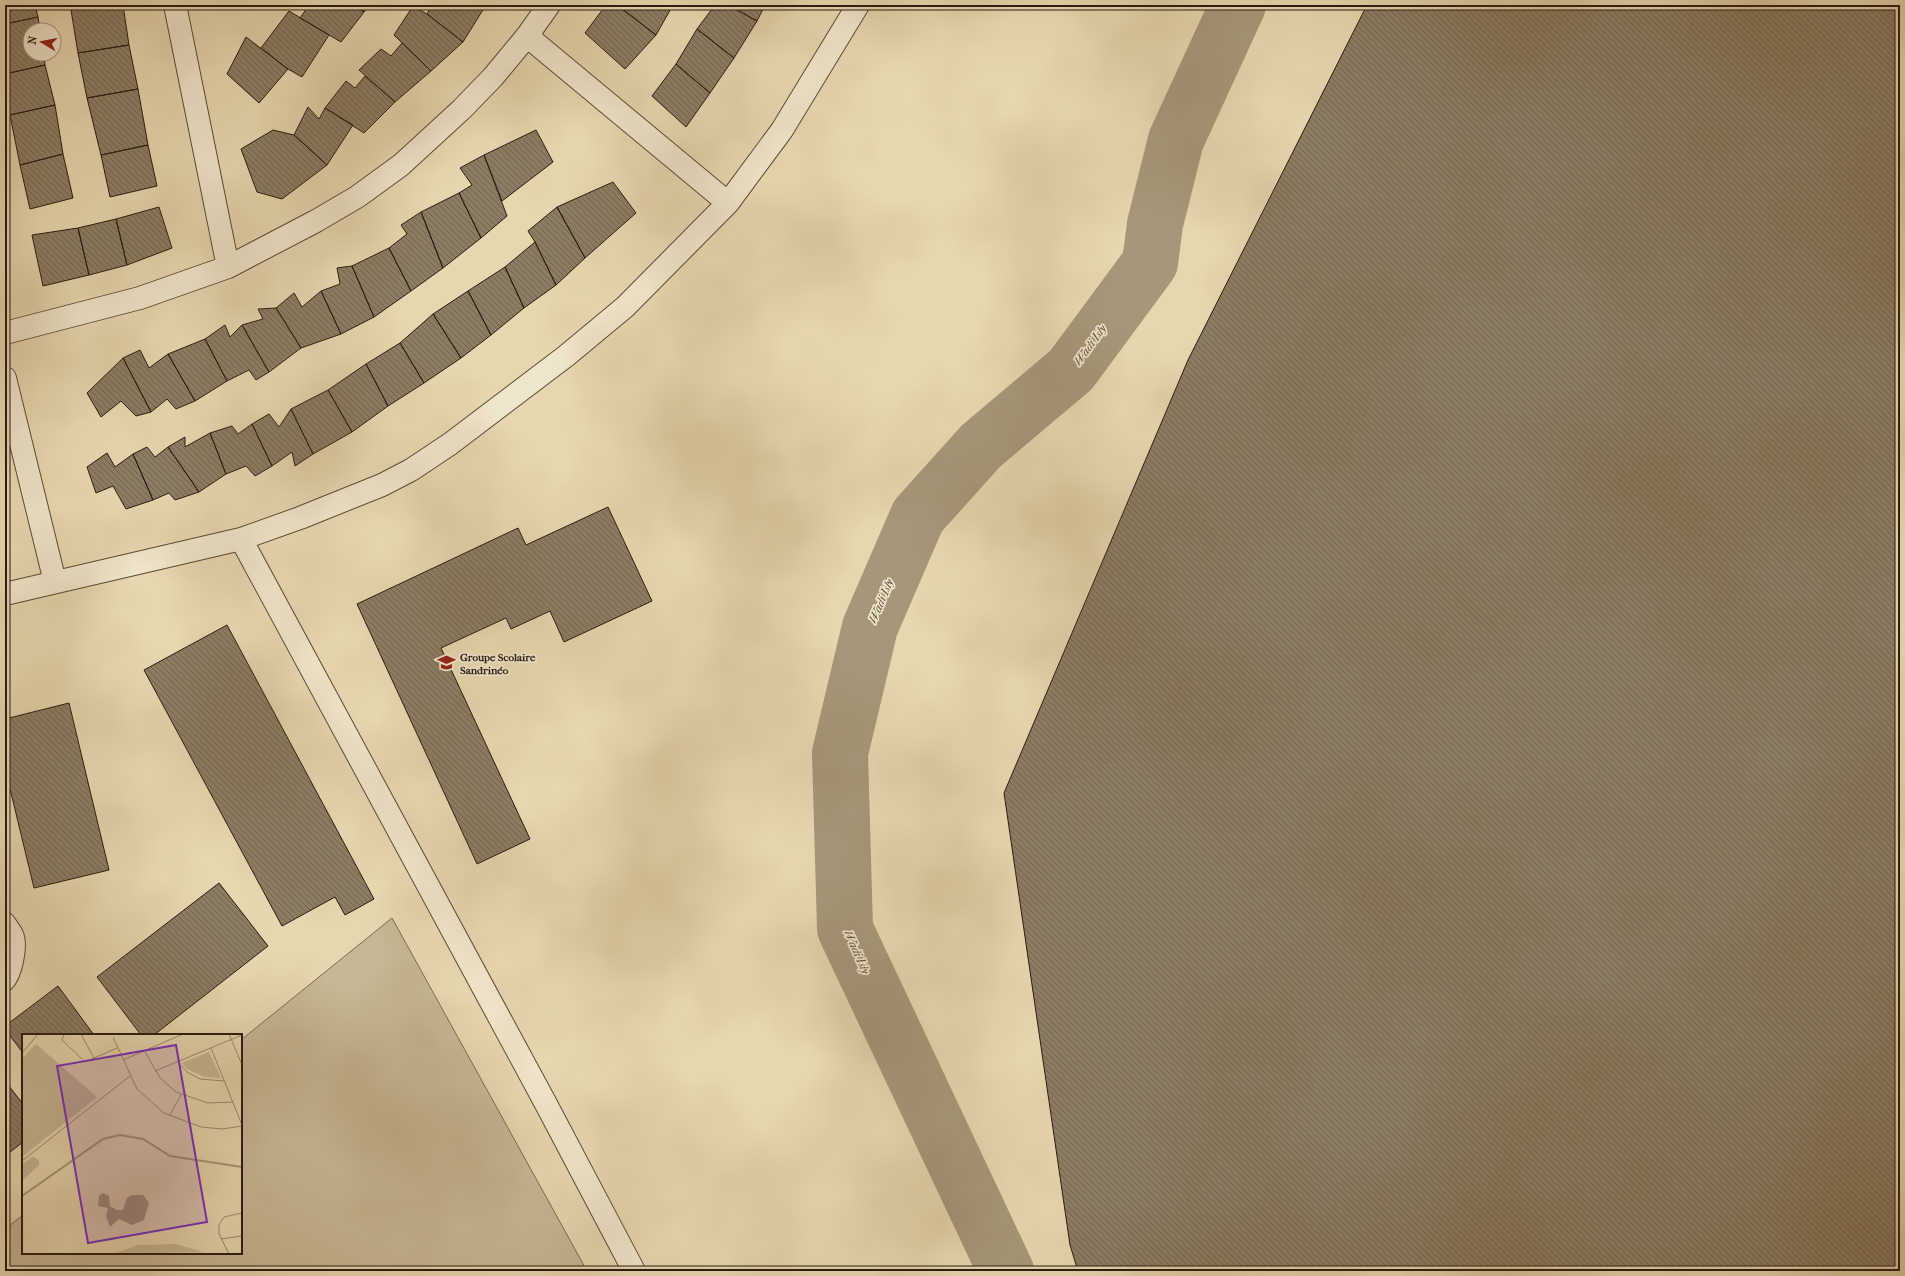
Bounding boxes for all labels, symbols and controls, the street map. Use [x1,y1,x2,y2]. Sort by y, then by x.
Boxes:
north arrow [22,22,62,62]
text: N [26,34,40,46]
water label: Wadi Isly [1071,321,1110,368]
water label: Wadi Isly [865,576,897,625]
place label: Groupe Scolaire Sandrinéo [460,651,536,677]
school or university icon: Groupe Scolaire Sandrinéo [437,653,457,673]
water label: Wadi Isly [841,928,873,977]
inset map [22,1034,242,1254]

